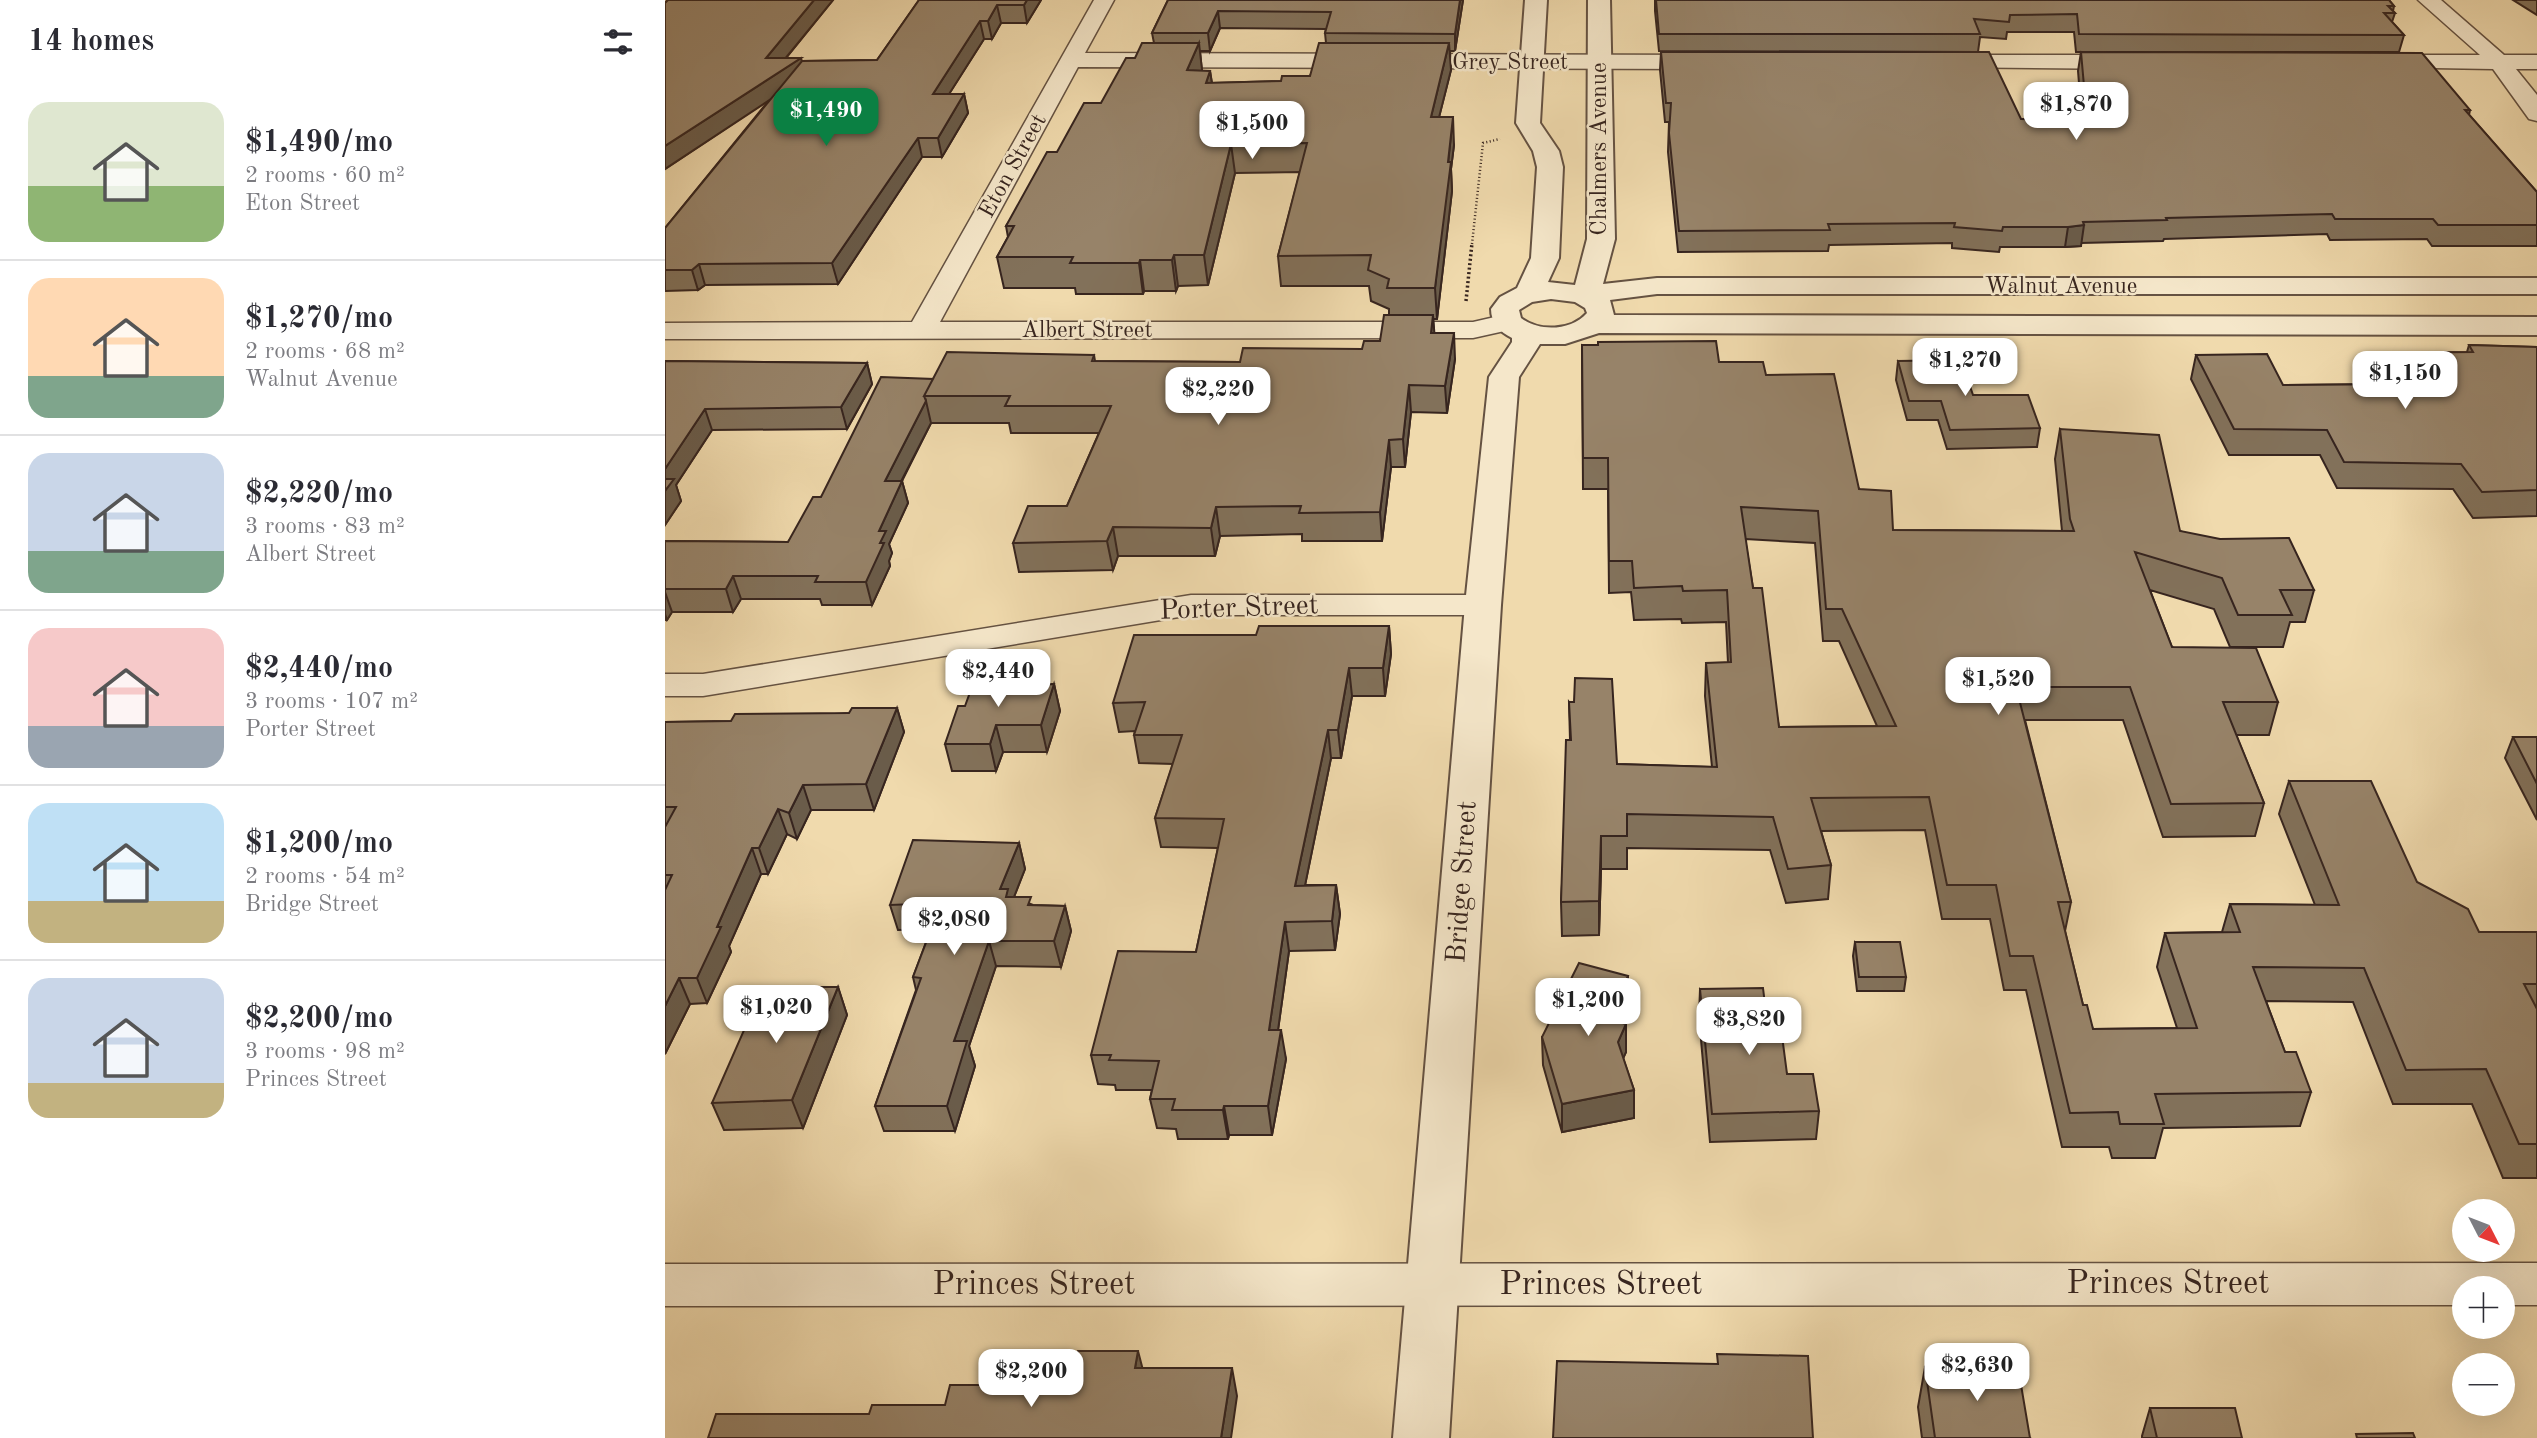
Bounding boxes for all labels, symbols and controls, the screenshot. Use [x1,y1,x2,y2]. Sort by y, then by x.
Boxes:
icon: filters [599,23,637,61]
text: 14 homes [28,27,154,57]
street label: Grey Street [1452,51,1568,74]
street label: Chalmers Avenue [1588,62,1611,236]
pin: $1,870 [2019,82,2133,142]
pin: $1,490 [769,88,883,148]
text: $1,870 [2039,93,2113,116]
text: $1,490 [789,99,863,122]
pin: $1,500 [1195,102,1309,161]
street label: Eton Street [975,110,1051,222]
text: $1,500 [1215,112,1289,135]
text: $1,490/mo [245,128,393,158]
icon: home [84,130,168,214]
text: 2 rooms · 60 m² [245,164,405,187]
text: Eton Street [245,192,360,215]
street label: Walnut Avenue [1985,275,2137,298]
text: $1,270/mo [245,304,393,334]
icon: home [84,306,168,390]
street label: Albert Street [1021,319,1153,342]
pin: $1,270 [1908,338,2022,398]
text: 2 rooms · 68 m² [245,340,405,363]
text: $1,270 [1928,349,2002,372]
pin: $1,150 [2348,352,2462,411]
text: $1,150 [2368,362,2442,385]
text: Walnut Avenue [245,368,398,391]
pin: $2,220 [1161,368,1275,427]
text: $2,220 [1181,378,1255,401]
text: $2,220/mo [245,479,393,509]
icon: home [84,481,168,565]
text: 3 rooms · 83 m² [245,515,405,538]
text: Albert Street [245,543,376,566]
street label: Porter Street [1159,592,1319,626]
pin: $2,440 [941,650,1055,709]
text: $2,440/mo [245,654,393,684]
icon: home [84,656,168,740]
pin: $1,520 [1941,658,2055,717]
text: $2,440 [961,660,1035,683]
text: $1,520 [1961,668,2035,691]
text: 3 rooms · 107 m² [245,690,418,713]
text: Porter Street [245,718,376,741]
street label: Bridge Street [1443,800,1483,964]
text: $1,200/mo [245,829,393,859]
icon: home [84,831,168,915]
text: 2 rooms · 54 m² [245,865,405,888]
text: Bridge Street [245,893,379,916]
pin: $2,080 [897,898,1011,957]
text: $2,080 [917,908,991,931]
pin: $1,200 [1531,978,1645,1038]
pin: $1,020 [719,986,833,1045]
text: $1,200 [1551,989,1625,1012]
text: $1,020 [739,996,813,1019]
pin: $3,820 [1692,998,1806,1057]
text: $2,200/mo [245,1004,393,1034]
icon: home [84,1006,168,1090]
text: $3,820 [1712,1008,1786,1031]
text: 3 rooms · 98 m² [245,1040,405,1063]
text: Princes Street [245,1068,387,1091]
north arrow [2452,1199,2515,1262]
map controls [2452,1199,2515,1416]
street label: Princes Street [2066,1268,2270,1301]
street label: Princes Street [932,1269,1136,1302]
street label: Princes Street [1499,1269,1703,1302]
button: + [2452,1276,2515,1339]
pin: $2,630 [1920,1344,2034,1403]
pin: $2,200 [974,1350,1088,1409]
button: − [2452,1353,2515,1416]
text: $2,630 [1940,1354,2014,1377]
text: $2,200 [994,1360,1068,1383]

